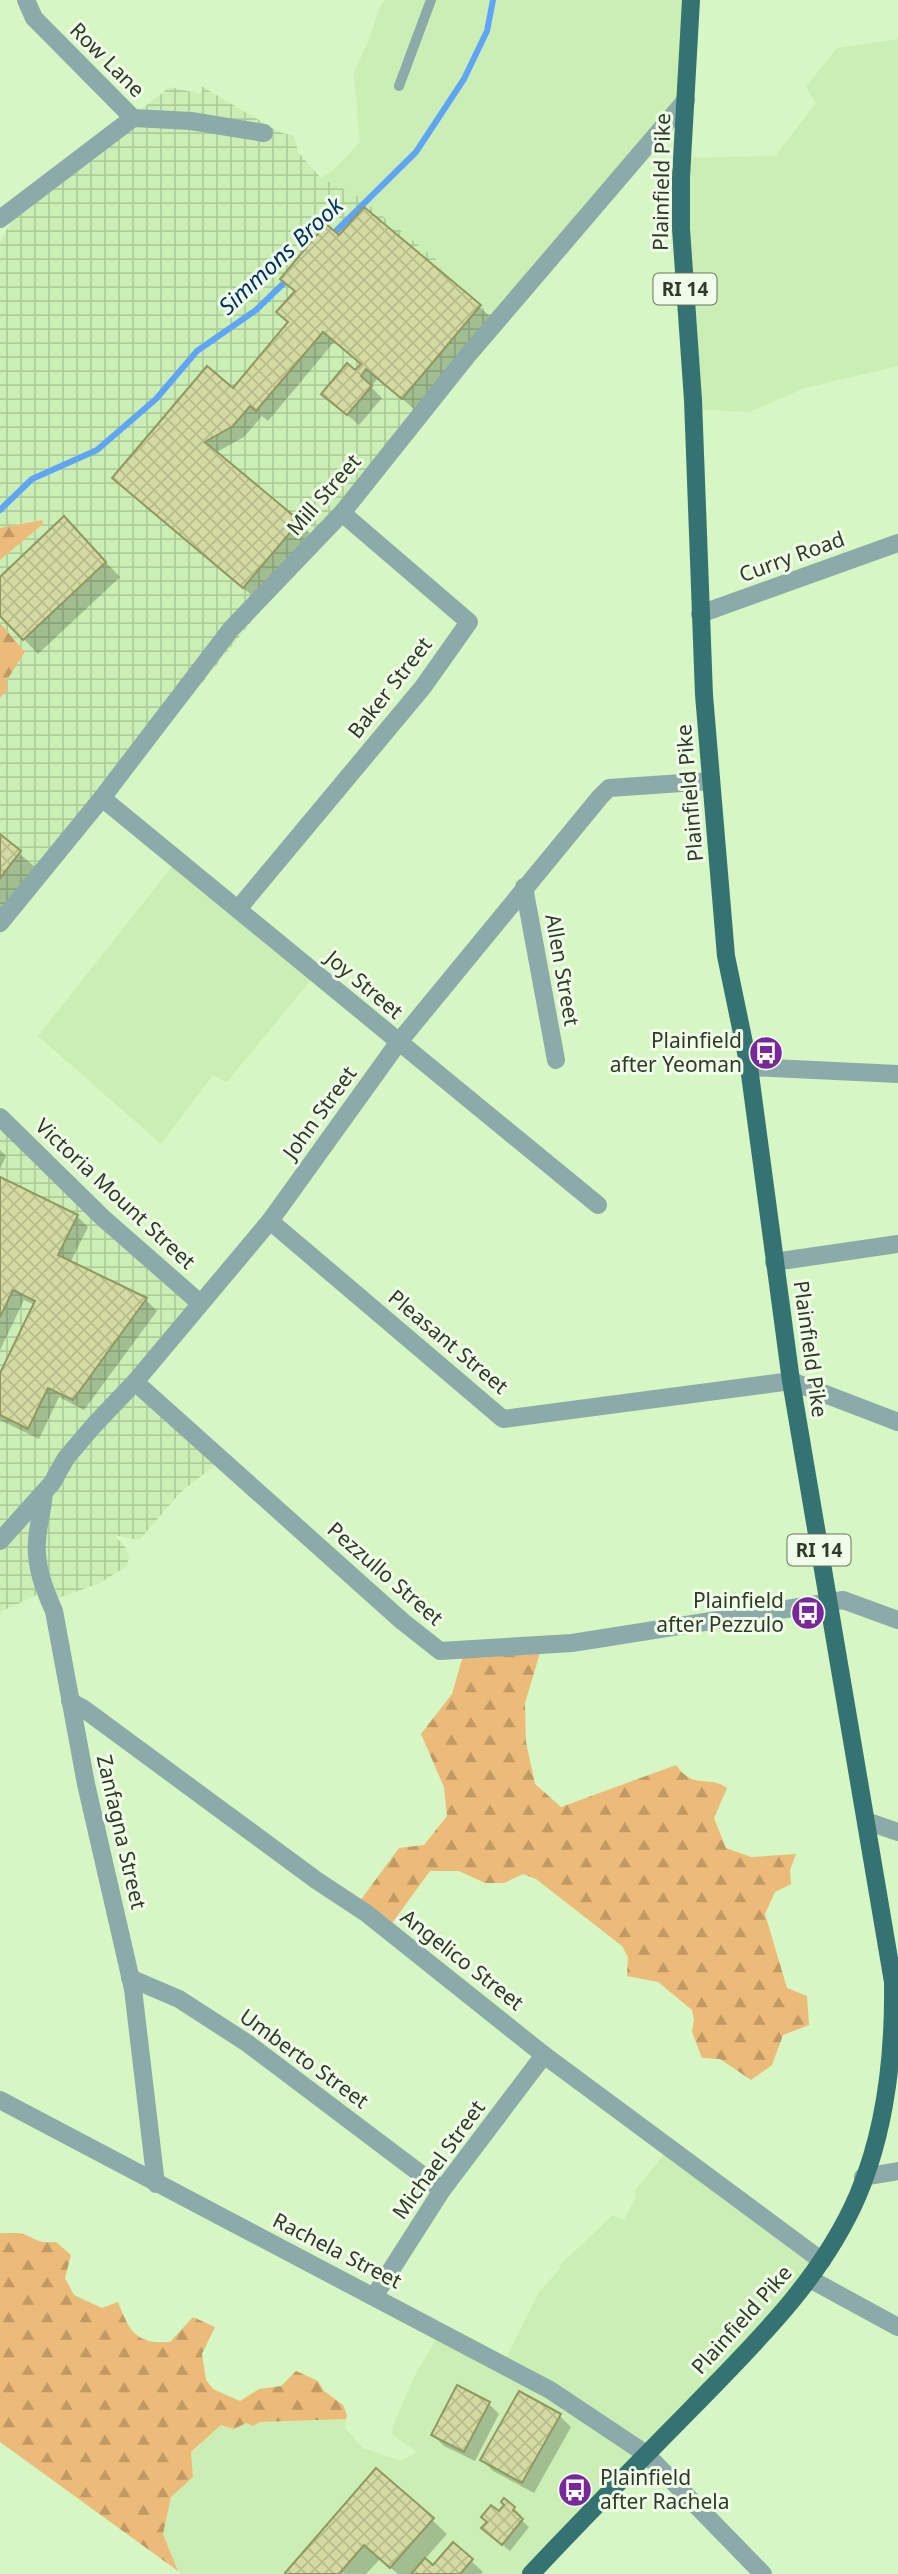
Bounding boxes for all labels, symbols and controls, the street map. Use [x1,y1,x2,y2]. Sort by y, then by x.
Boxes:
street label: Row Lane [64,16,151,103]
street label: Plainfield Pike [646,113,676,251]
water label: Simmons Brook [211,188,351,321]
road number: RI 14 [654,274,716,304]
street label: Mill Street [280,447,367,541]
street label: Curry Road [735,524,848,588]
street label: Baker Street [341,631,438,744]
street label: Plainfield Pike [669,723,709,863]
street label: Allen Street [539,912,587,1028]
street label: Joy Street [319,942,410,1025]
place label: Plainfield after Yeoman [610,1026,742,1078]
bus stop icon: Plainfield after Yeoman [747,1034,785,1072]
street label: John Street [275,1060,363,1166]
street label: Victoria Mount Street [30,1112,202,1275]
street label: Plainfield Pike [788,1279,834,1419]
street label: Pleasant Street [383,1283,515,1400]
street label: Pezzullo Street [322,1515,450,1632]
road number: RI 14 [788,1534,850,1566]
place label: Plainfield after Pezzulo [656,1586,784,1638]
bus stop icon: Plainfield after Pezzulo [789,1594,827,1632]
street label: Zanfagna Street [91,1752,153,1912]
street label: Angelico Street [395,1902,530,2016]
street label: Umberto Street [235,2002,375,2115]
street label: Michael Street [386,2094,491,2225]
street label: Rachela Street [268,2206,407,2295]
street label: Plainfield Pike [685,2259,798,2380]
place label: Plainfield after Rachela [600,2463,730,2515]
bus stop icon: Plainfield after Rachela [556,2471,594,2509]

